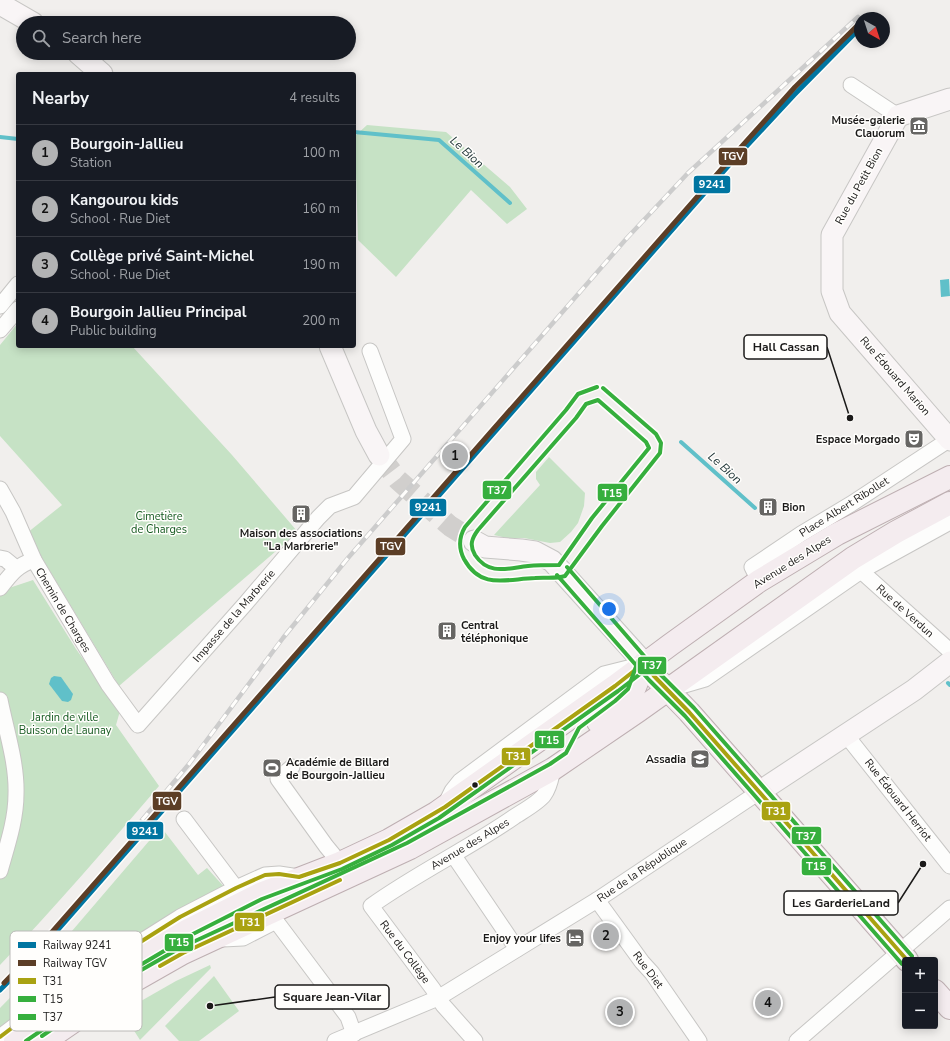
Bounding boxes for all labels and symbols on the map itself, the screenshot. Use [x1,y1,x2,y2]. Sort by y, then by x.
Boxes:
north arrow [854,12,890,48]
place label: Musée-galerie Clauorum [832,113,905,141]
museum icon: Musée-galerie Clauorum [908,115,930,137]
water label: Le Bion [447,133,487,172]
street label: Rue du Petit Bion [832,145,886,227]
line badge: TGV [718,147,748,166]
text: TGV [722,149,744,164]
line badge: 9241 [693,175,731,194]
text: 9241 [699,177,725,192]
street label: Rue Édouard Marion [856,333,934,419]
callout: Hall Cassan [744,335,827,359]
text: Hall Cassan [753,339,819,355]
theatre icon: Espace Morgado [903,428,925,450]
place label: Espace Morgado [816,432,900,447]
pin: 1 [442,441,468,471]
water label: Le Bion [705,449,745,488]
street label: Place Albert Ribollet [796,473,892,541]
line badge: T37 [482,480,512,500]
text: T37 [487,483,507,498]
line badge: T15 [597,483,628,502]
text: T15 [602,486,622,501]
building icon: Bion [757,496,779,518]
line badge: 9241 [409,498,447,517]
text: 9241 [415,500,441,515]
place label: Bion [782,500,805,515]
building icon: Maison des associations "La Marbrerie" [290,503,312,525]
park label: Cimetière de Charges [131,509,187,537]
place label: Maison des associations "La Marbrerie" [240,526,362,554]
street label: Avenue des Alpes [750,532,834,592]
line badge: TGV [375,537,406,556]
text: TGV [380,539,402,554]
street label: Chemin de Charges [32,565,94,655]
street label: Impasse de la Marbrerie [190,566,279,666]
street label: Rue de Verdun [873,581,937,641]
your location [599,599,619,619]
place label: Central téléphonique [461,618,528,646]
building icon: Central téléphonique [436,620,458,642]
line badge: T37 [637,656,667,675]
text: T37 [642,658,662,673]
park label: Jardin de ville Buisson de Launay [19,710,112,738]
line badge: T15 [534,730,565,749]
text: T15 [539,733,559,748]
line badge: T31 [501,747,531,766]
school or university icon: Assadia [689,748,711,770]
text: T31 [506,749,526,764]
place label: Assadia [646,752,686,767]
place label: Académie de Billard de Bourgoin-Jallieu [286,755,389,783]
street label: Rue Édouard Herriot [861,755,936,844]
sports icon: Académie de Billard de Bourgoin-Jallieu [261,757,283,779]
unlabelled marker [470,780,480,790]
line badge: TGV [152,791,182,811]
text: TGV [156,794,178,809]
line badge: T31 [761,801,791,821]
text: T31 [766,804,786,819]
street label: Avenue des Alpes [428,815,512,873]
line badge: 9241 [126,821,164,840]
text: 9241 [132,824,158,839]
line badge: T37 [791,826,822,845]
text: T37 [796,829,816,844]
street label: Rue de la République [594,834,690,906]
line badge: T15 [801,857,832,876]
text: T15 [806,859,826,874]
callout: Les GarderieLand [784,891,898,915]
text: Les GarderieLand [792,895,890,911]
line badge: T31 [234,912,265,932]
text: T31 [240,915,260,930]
street label: Rue du Collège [376,917,434,987]
pin: 2 [593,921,619,951]
hotel icon: Enjoy your lifes [564,927,586,949]
legend [10,931,142,1031]
place label: Enjoy your lifes [483,931,561,946]
line badge: T15 [164,933,194,952]
text: T15 [169,935,189,950]
text: Railway 9241 [43,938,112,953]
street label: Rue Diet [629,948,667,992]
text: Railway TGV [43,956,107,971]
text: T31 [43,974,63,989]
callout: Square Jean-Vilar [275,985,389,1009]
pin: 4 [755,988,781,1018]
text: Square Jean-Vilar [283,989,381,1005]
text: T15 [43,992,63,1007]
pin: 3 [607,997,633,1027]
text: T37 [43,1010,63,1025]

